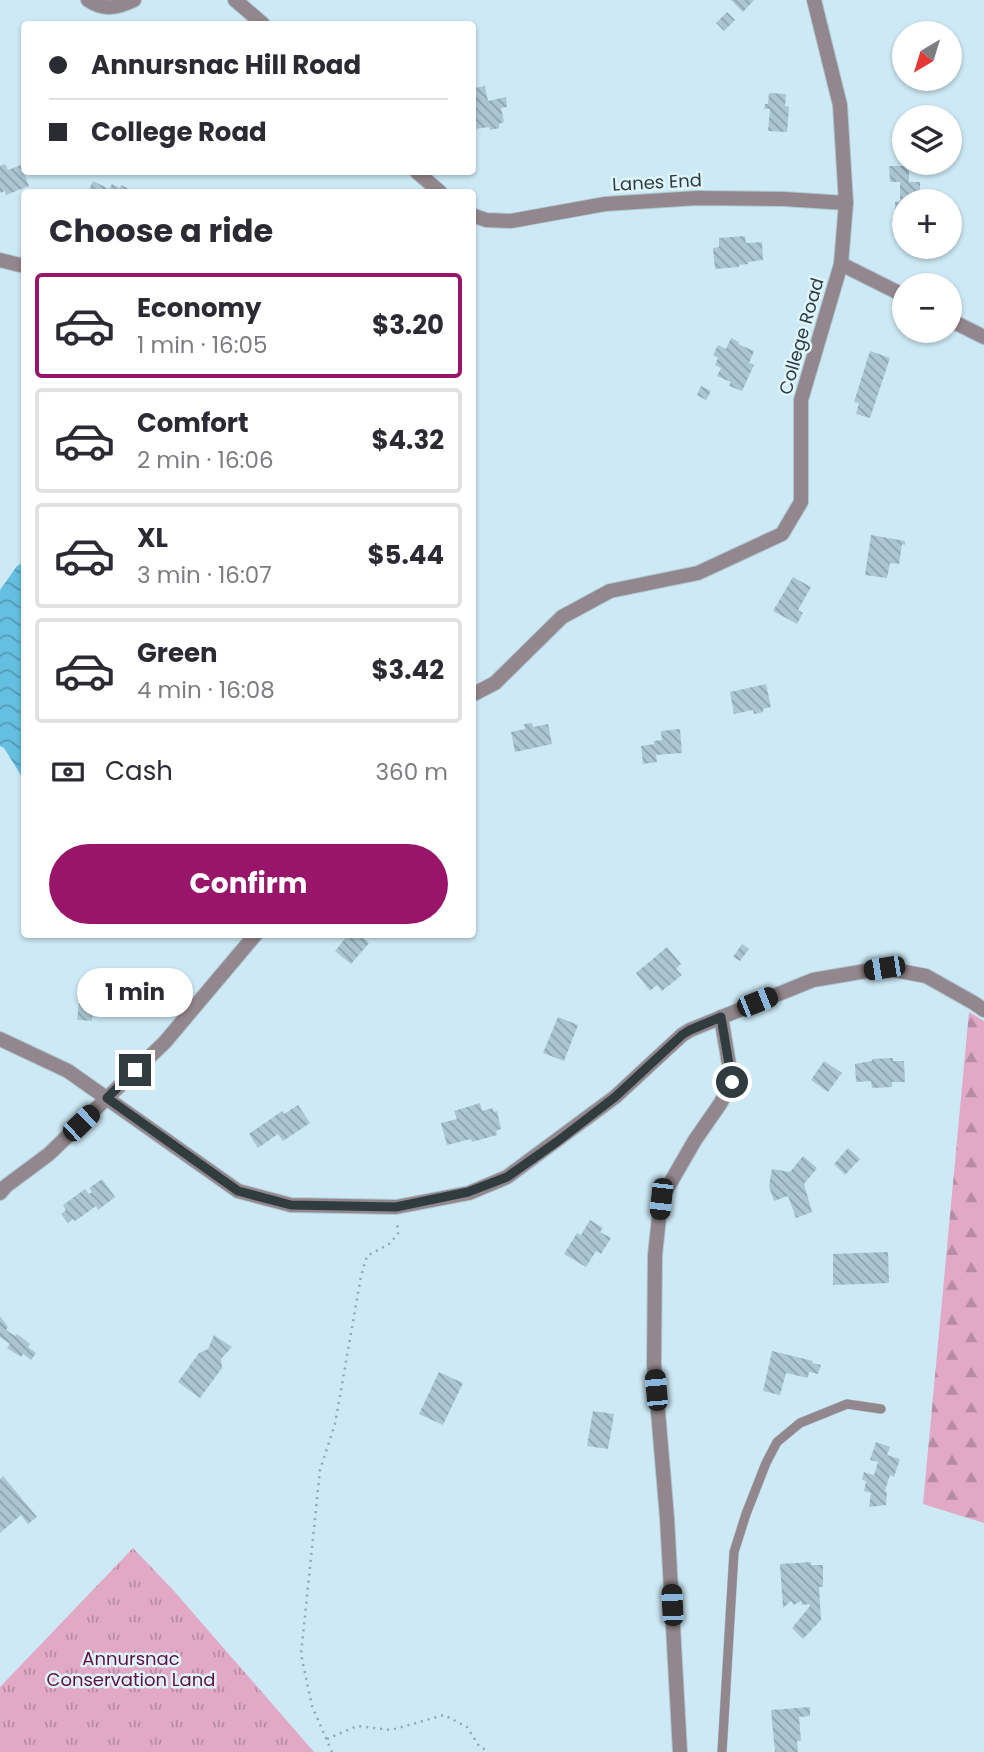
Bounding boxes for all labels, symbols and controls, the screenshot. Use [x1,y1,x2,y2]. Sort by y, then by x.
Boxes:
north arrow [892,21,962,91]
map controls [892,21,962,343]
text: Annursnac Hill Road [91,47,361,83]
button: layers [892,105,962,175]
text: College Road [91,114,267,150]
street label: Lanes End [612,167,702,197]
button: + [892,189,962,259]
text: Choose a ride [49,208,273,253]
button: − [892,273,962,343]
street label: College Road [772,275,830,397]
text: Economy [137,290,261,326]
icon: car [53,294,116,357]
text: $3.20 [372,307,444,343]
text: 1 min · 16:05 [137,329,267,361]
text: Comfort [137,405,249,441]
icon: car [53,409,116,472]
text: $4.32 [371,422,444,458]
text: 2 min · 16:06 [137,444,274,476]
text: XL [137,520,168,556]
icon: car [53,524,116,587]
text: $5.44 [367,537,444,573]
text: 3 min · 16:07 [137,559,272,591]
text: Green [137,635,218,671]
icon: car [53,639,116,702]
text: $3.42 [371,652,444,688]
text: 4 min · 16:08 [137,674,275,706]
icon: cash [49,753,87,791]
text: Cash [105,753,173,789]
text: 360 m [376,756,448,788]
button: Confirm [49,844,448,924]
car [862,954,907,982]
callout: 1 min [77,968,193,1018]
text: 1 min [105,976,165,1008]
car [734,984,781,1020]
route end [119,1054,151,1086]
route start [716,1066,748,1098]
car [59,1101,104,1145]
car [649,1177,674,1221]
car [644,1368,669,1412]
car [661,1583,684,1627]
park label: Annursnac Conservation Land [47,1646,215,1692]

